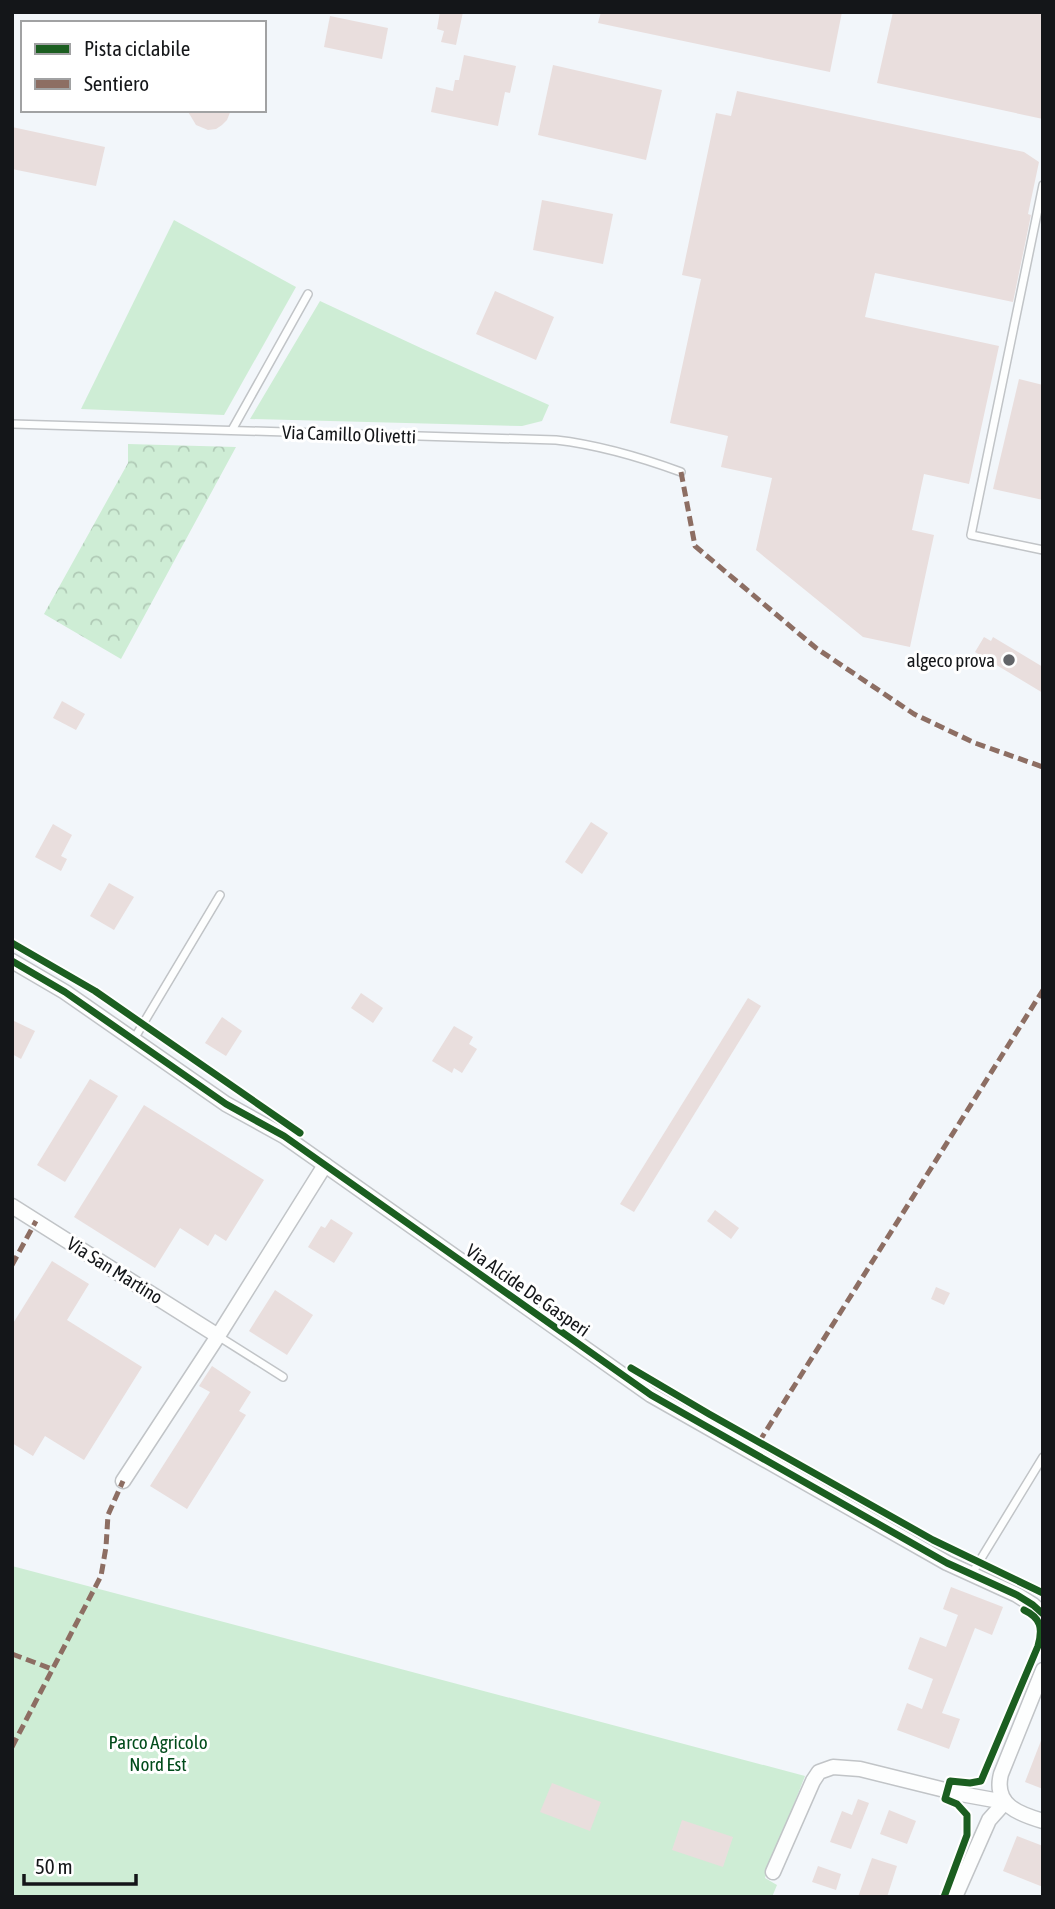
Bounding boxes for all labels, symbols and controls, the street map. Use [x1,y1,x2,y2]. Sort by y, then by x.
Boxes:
legend [21,21,266,112]
text: Pista ciclabile [84,36,190,60]
text: Sentiero [84,71,149,95]
street label: Via Camillo Olivetti [282,421,416,447]
place label: algeco prova [907,649,995,671]
marker: algeco prova [1001,652,1017,668]
street label: Via San Martino [63,1232,167,1308]
street label: Via Alcide De Gasperi [462,1239,594,1341]
park label: Parco Agricolo Nord Est [108,1731,208,1775]
scale bar [24,1842,136,1886]
text: 50 m [35,1854,73,1878]

